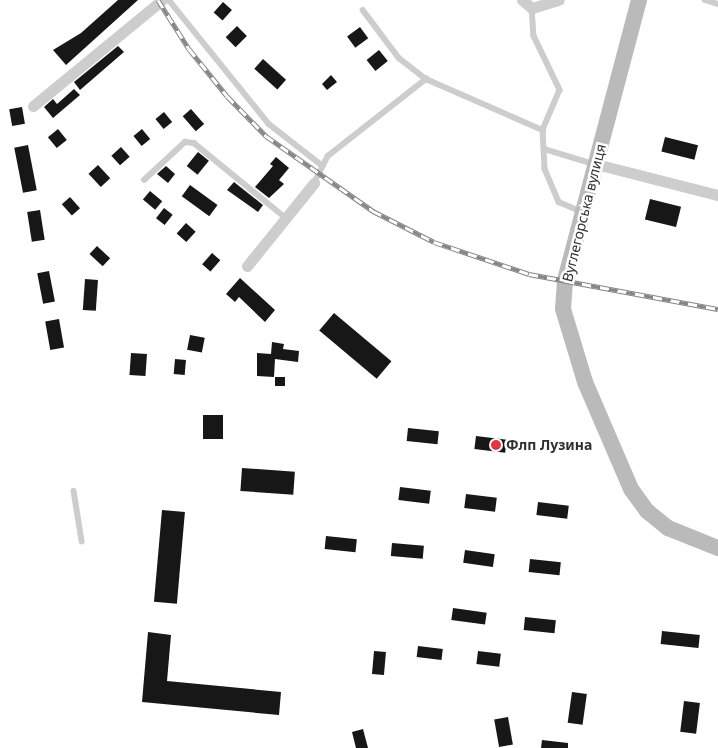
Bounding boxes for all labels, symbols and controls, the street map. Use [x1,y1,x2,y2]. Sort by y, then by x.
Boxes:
street label: Вуглегорська вулиця [559,142,609,284]
place label: Флп Лузина [506,437,592,453]
marker: Флп Лузина [490,439,502,451]

